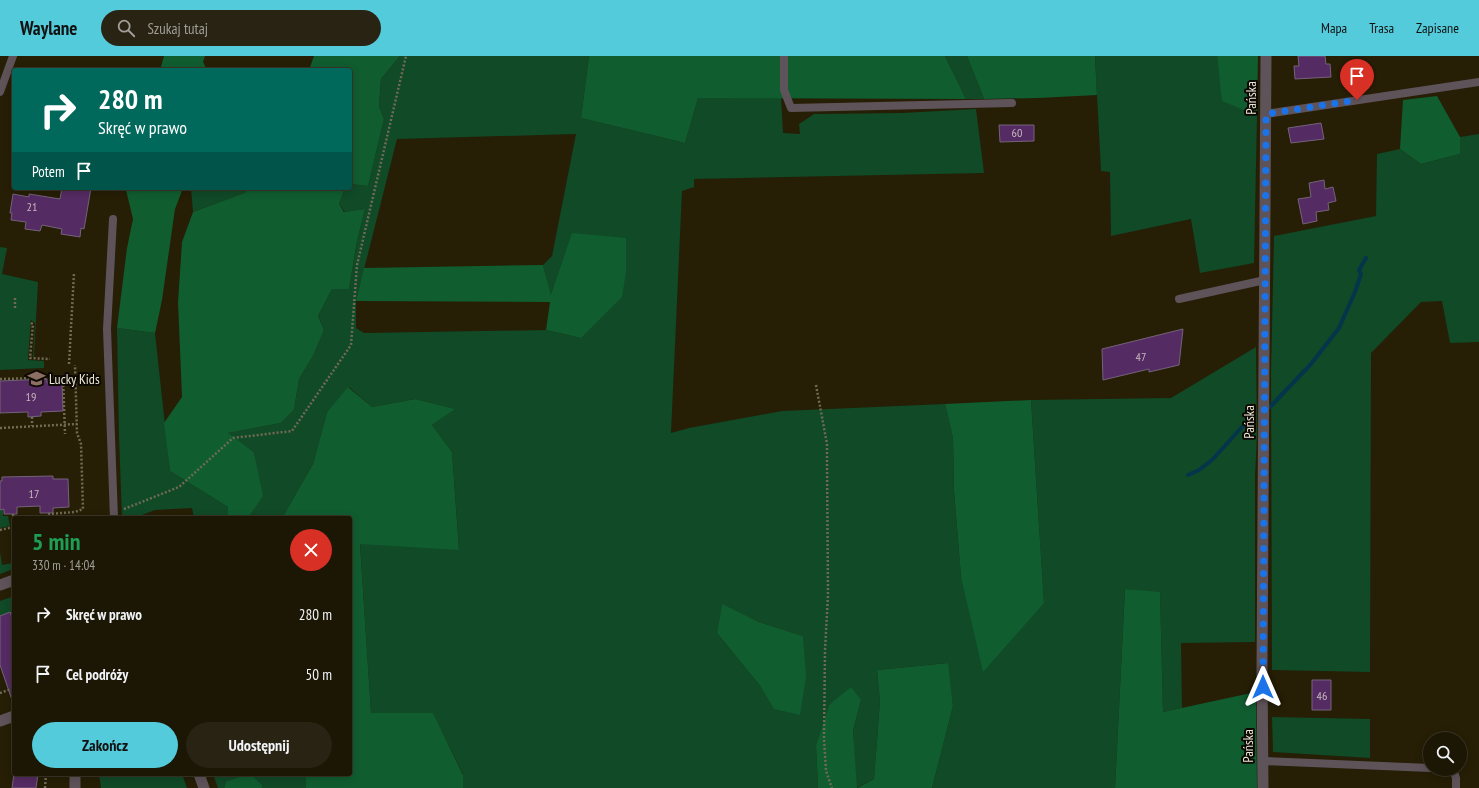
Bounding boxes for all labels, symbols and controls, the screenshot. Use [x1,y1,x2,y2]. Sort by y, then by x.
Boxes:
search box [101,10,381,46]
text: Waylane [20,16,77,40]
icon: search [115,17,137,39]
text: Szukaj tutaj [147,19,208,38]
text: Mapa [1321,19,1347,37]
text: Trasa [1369,19,1394,37]
text: Zapisane [1416,19,1459,37]
pin [1340,59,1374,100]
icon: arrive [1346,65,1368,87]
text: 280 m [98,80,162,117]
street label: Pańska [1242,81,1260,115]
icon: right [32,84,84,136]
text: Skręć w prawo [98,116,187,139]
house number: 60 [1012,125,1022,140]
icon: arrive [73,160,95,182]
text: Potem [32,162,65,181]
house number: 21 [27,199,37,214]
house number: 47 [1136,349,1146,364]
school or university icon: Lucky Kids [26,369,46,389]
place label: Lucky Kids [49,370,100,388]
house number: 19 [26,389,36,404]
street label: Pańska [1240,405,1258,439]
house number: 17 [29,486,39,501]
text: 5 min [32,526,80,557]
button: close [290,529,332,571]
text: 330 m · 14:04 [32,557,95,574]
icon: right [32,603,54,625]
text: Skręć w prawo [66,605,142,624]
text: 280 m [299,605,332,624]
icon: arrive [32,663,54,685]
text: Cel podróży [66,665,128,684]
text: 50 m [306,665,332,684]
position arrow [1242,666,1284,708]
house number: 46 [1317,688,1327,703]
button: Zakończ [32,722,178,768]
button: Udostępnij [186,722,332,768]
street label: Pańska [1239,729,1257,763]
map controls [1423,732,1467,776]
button: search [1423,732,1467,776]

